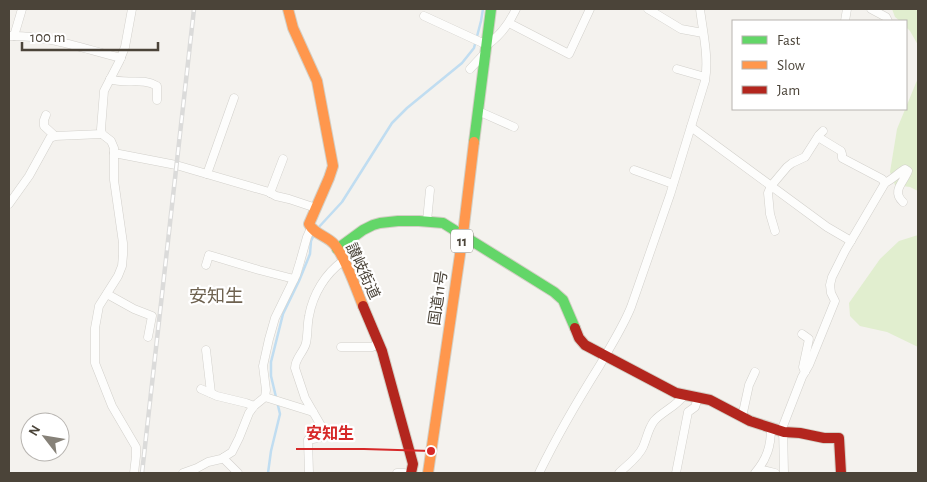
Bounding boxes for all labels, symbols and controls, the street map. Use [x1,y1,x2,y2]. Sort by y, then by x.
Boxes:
scale bar [22,20,159,52]
legend [732,20,907,110]
text: 100 m [30,30,65,45]
text: Fast [777,33,801,48]
text: Slow [777,58,805,73]
text: Jam [777,83,800,98]
road number: 11 [451,230,473,252]
street label: 讃岐街道 [343,240,383,302]
street label: 国道11号 [426,269,450,327]
district label: 安知生 [189,286,243,306]
north arrow [20,412,70,462]
callout: 安知生 [296,418,364,449]
text: N [26,423,43,439]
text: 安知生 [306,425,354,442]

